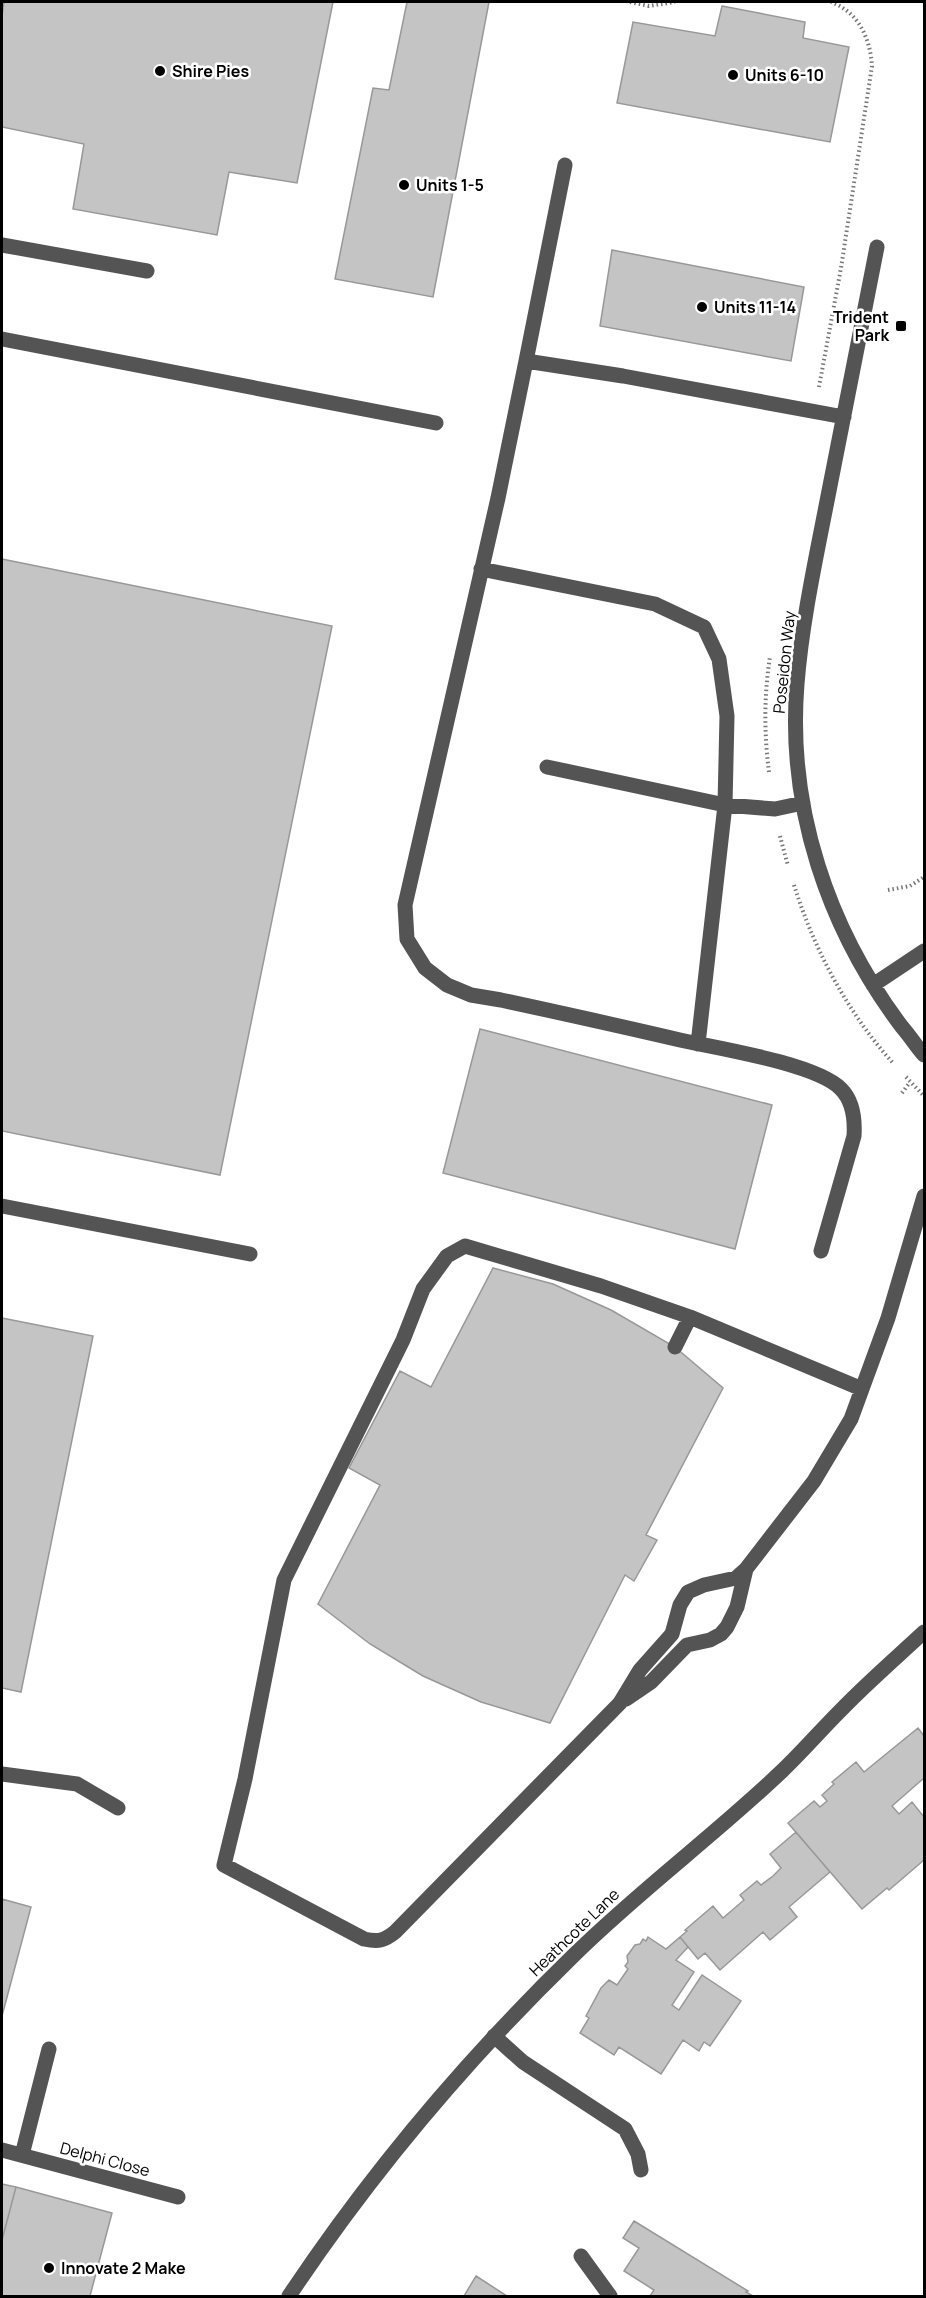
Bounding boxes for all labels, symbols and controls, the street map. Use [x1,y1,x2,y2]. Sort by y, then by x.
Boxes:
place label: Shire Pies [172,60,249,82]
marker: Shire Pies [153,64,167,78]
place label: Units 6-10 [745,64,824,86]
marker: Units 6-10 [726,68,740,82]
place label: Units 1-5 [416,174,484,196]
marker: Units 1-5 [397,178,411,192]
place label: Units 11-14 [714,296,796,318]
marker: Units 11-14 [695,300,709,314]
place label: Trident Park [833,306,889,346]
marker: Trident Park [894,319,908,333]
street label: Poseidon Way [768,609,800,714]
street label: Heathcote Lane [524,1883,624,1981]
street label: Delphi Close [58,2136,152,2182]
place label: Innovate 2 Make [61,2257,186,2279]
marker: Innovate 2 Make [42,2261,56,2275]

